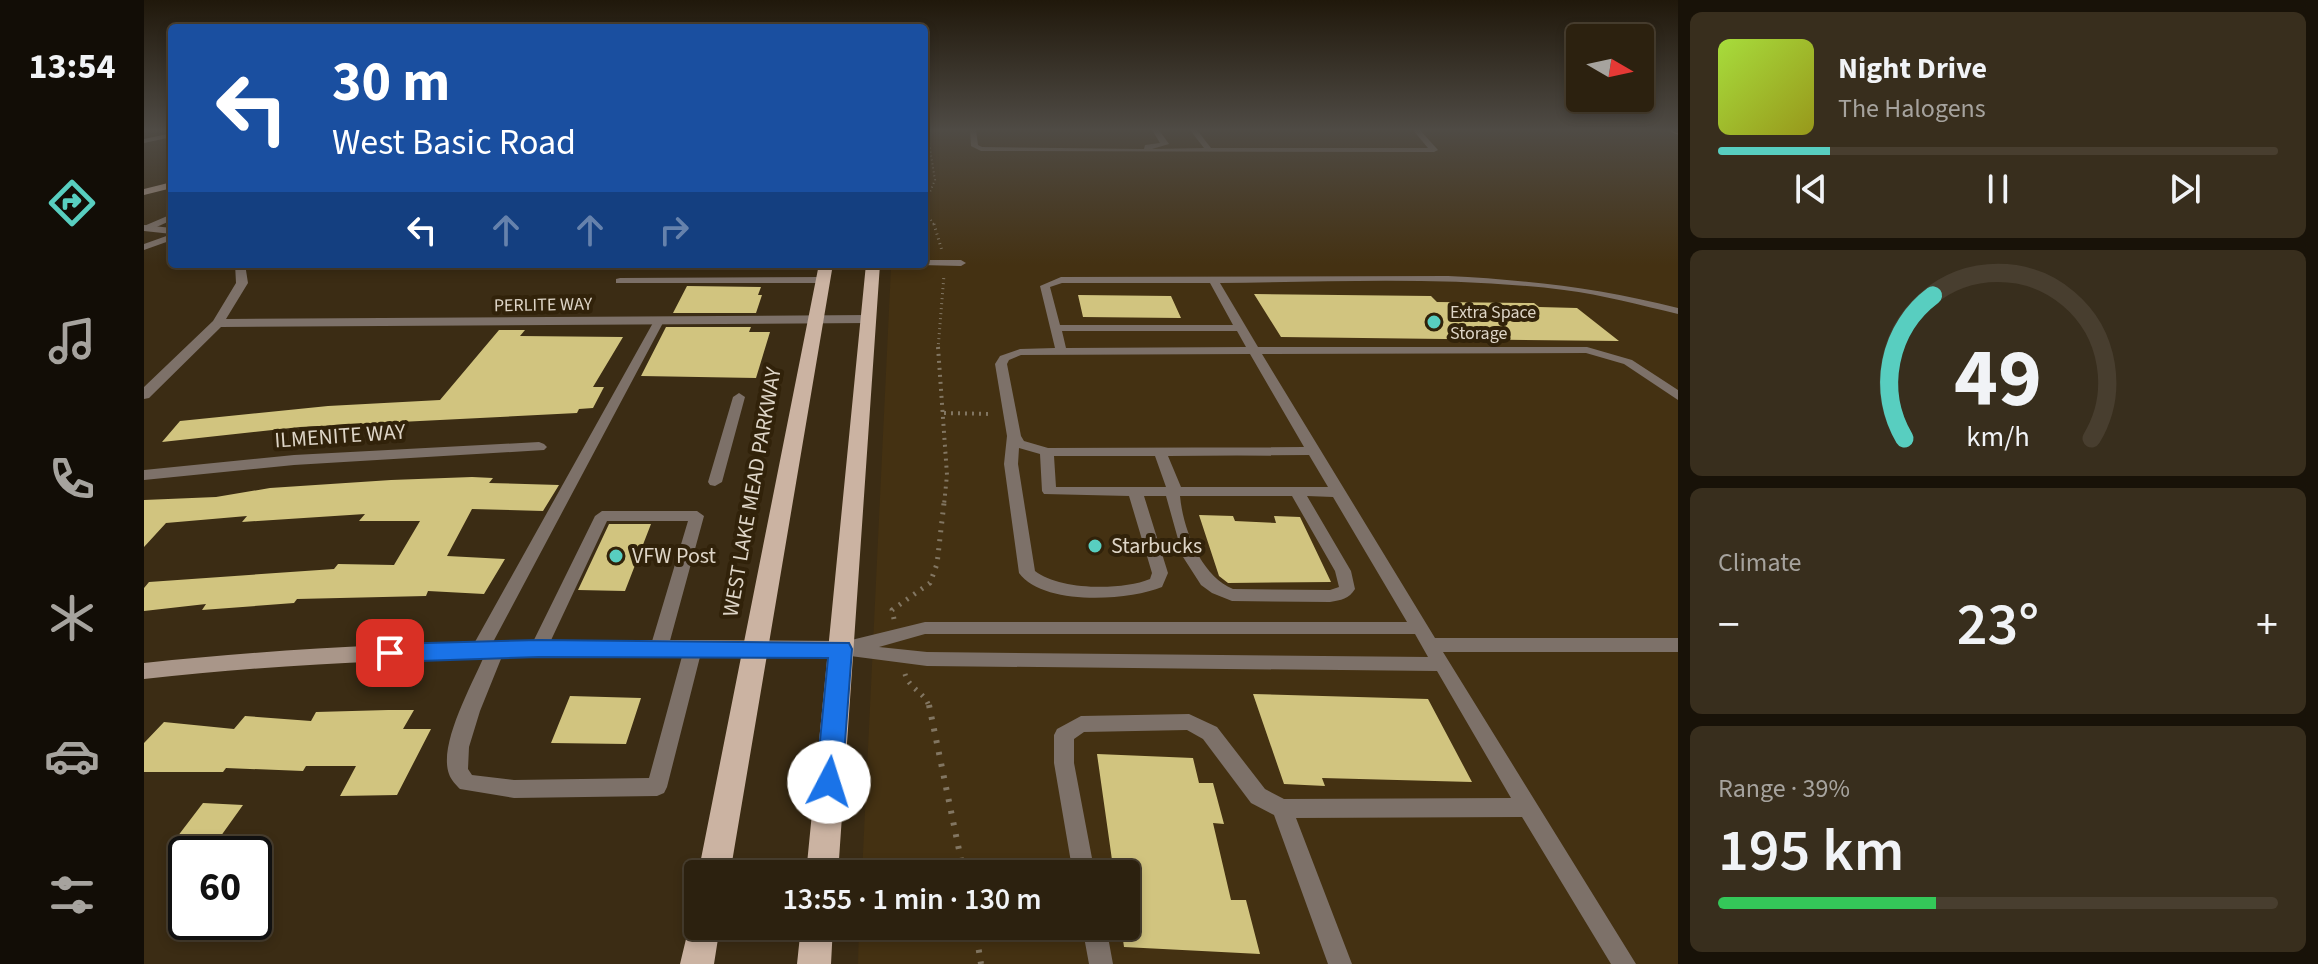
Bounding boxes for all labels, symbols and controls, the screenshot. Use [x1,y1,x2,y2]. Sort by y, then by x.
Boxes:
north arrow [1566,24,1654,112]
map controls [1566,24,1654,112]
text: 13:54 [29,41,115,92]
text: 30 m [332,43,450,122]
text: Night Drive [1838,47,1987,90]
icon: left [200,56,304,160]
text: The Halogens [1838,90,1986,127]
text: West Basic Road [332,117,576,168]
icon: previous [1789,167,1833,211]
icon: pause [1976,167,2020,211]
icon: next [2163,167,2207,211]
icon: directions [44,175,100,231]
icon: left [400,208,444,252]
icon: ahead [484,208,528,252]
icon: ahead [568,208,612,252]
icon: right [652,208,696,252]
street label: PERLITE WAY [494,292,593,318]
place label: Extra Space Storage [1450,300,1536,346]
icon: music [44,313,100,369]
marker: Extra Space Storage [1425,313,1443,331]
text: 49 [1954,320,2042,438]
street label: WEST LAKE MEAD PARKWAY [714,364,790,619]
street label: ILMENITE WAY [273,415,407,457]
text: km/h [1966,417,2030,457]
icon: phone [44,451,100,507]
place label: Starbucks [1111,530,1202,562]
marker: Starbucks [1086,537,1104,555]
place label: VFW Post [632,540,717,572]
text: Climate [1718,544,1802,581]
marker: VFW Post [607,547,625,565]
text: 23° [1957,583,2039,668]
icon: climate [44,590,100,646]
text: − [1718,594,1740,657]
text: + [2256,594,2278,657]
pin [356,619,424,687]
icon: arrive [368,631,412,675]
icon: car [44,728,100,784]
position arrow [787,740,871,824]
text: Range · 39% [1718,770,1850,807]
text: 195 km [1718,809,1904,894]
speed limit sign: 60 [168,836,272,940]
icon: filters [44,867,100,923]
text: 13:55 · 1 min · 130 m [782,878,1042,921]

